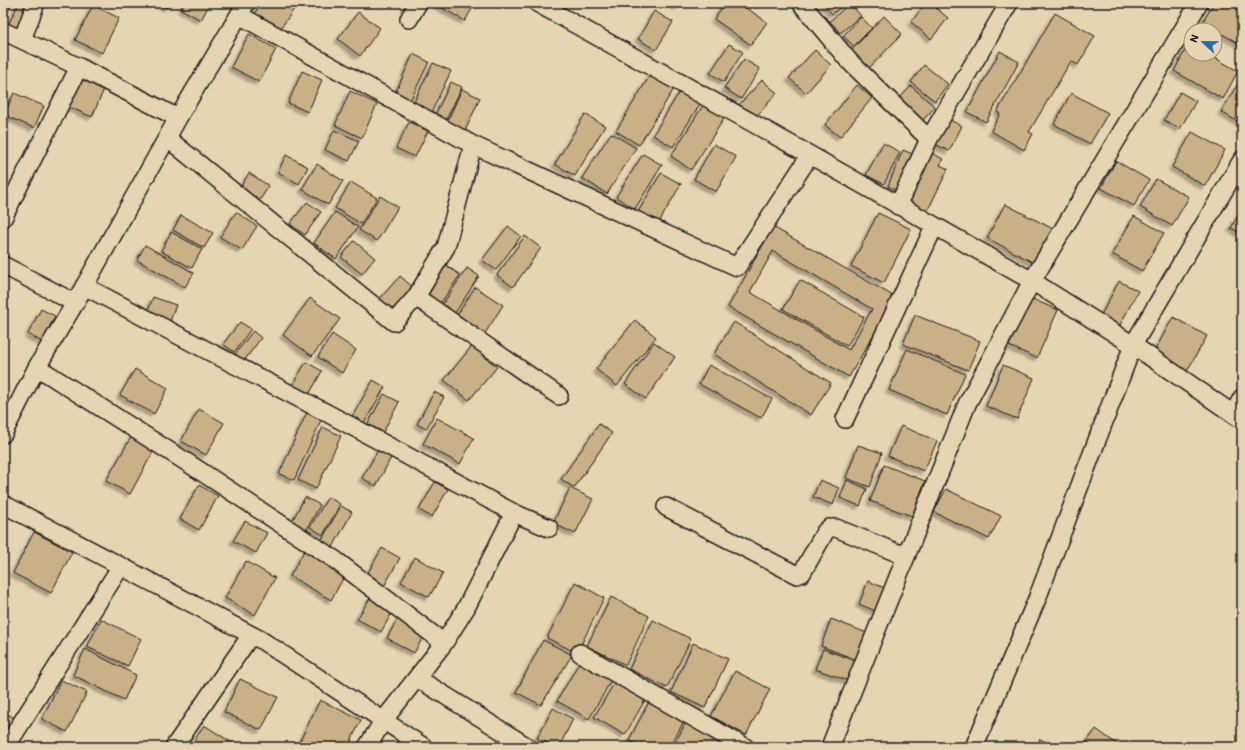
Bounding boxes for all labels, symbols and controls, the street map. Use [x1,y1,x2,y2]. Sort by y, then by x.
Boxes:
north arrow [1183,22,1223,62]
text: N [1187,33,1202,44]

